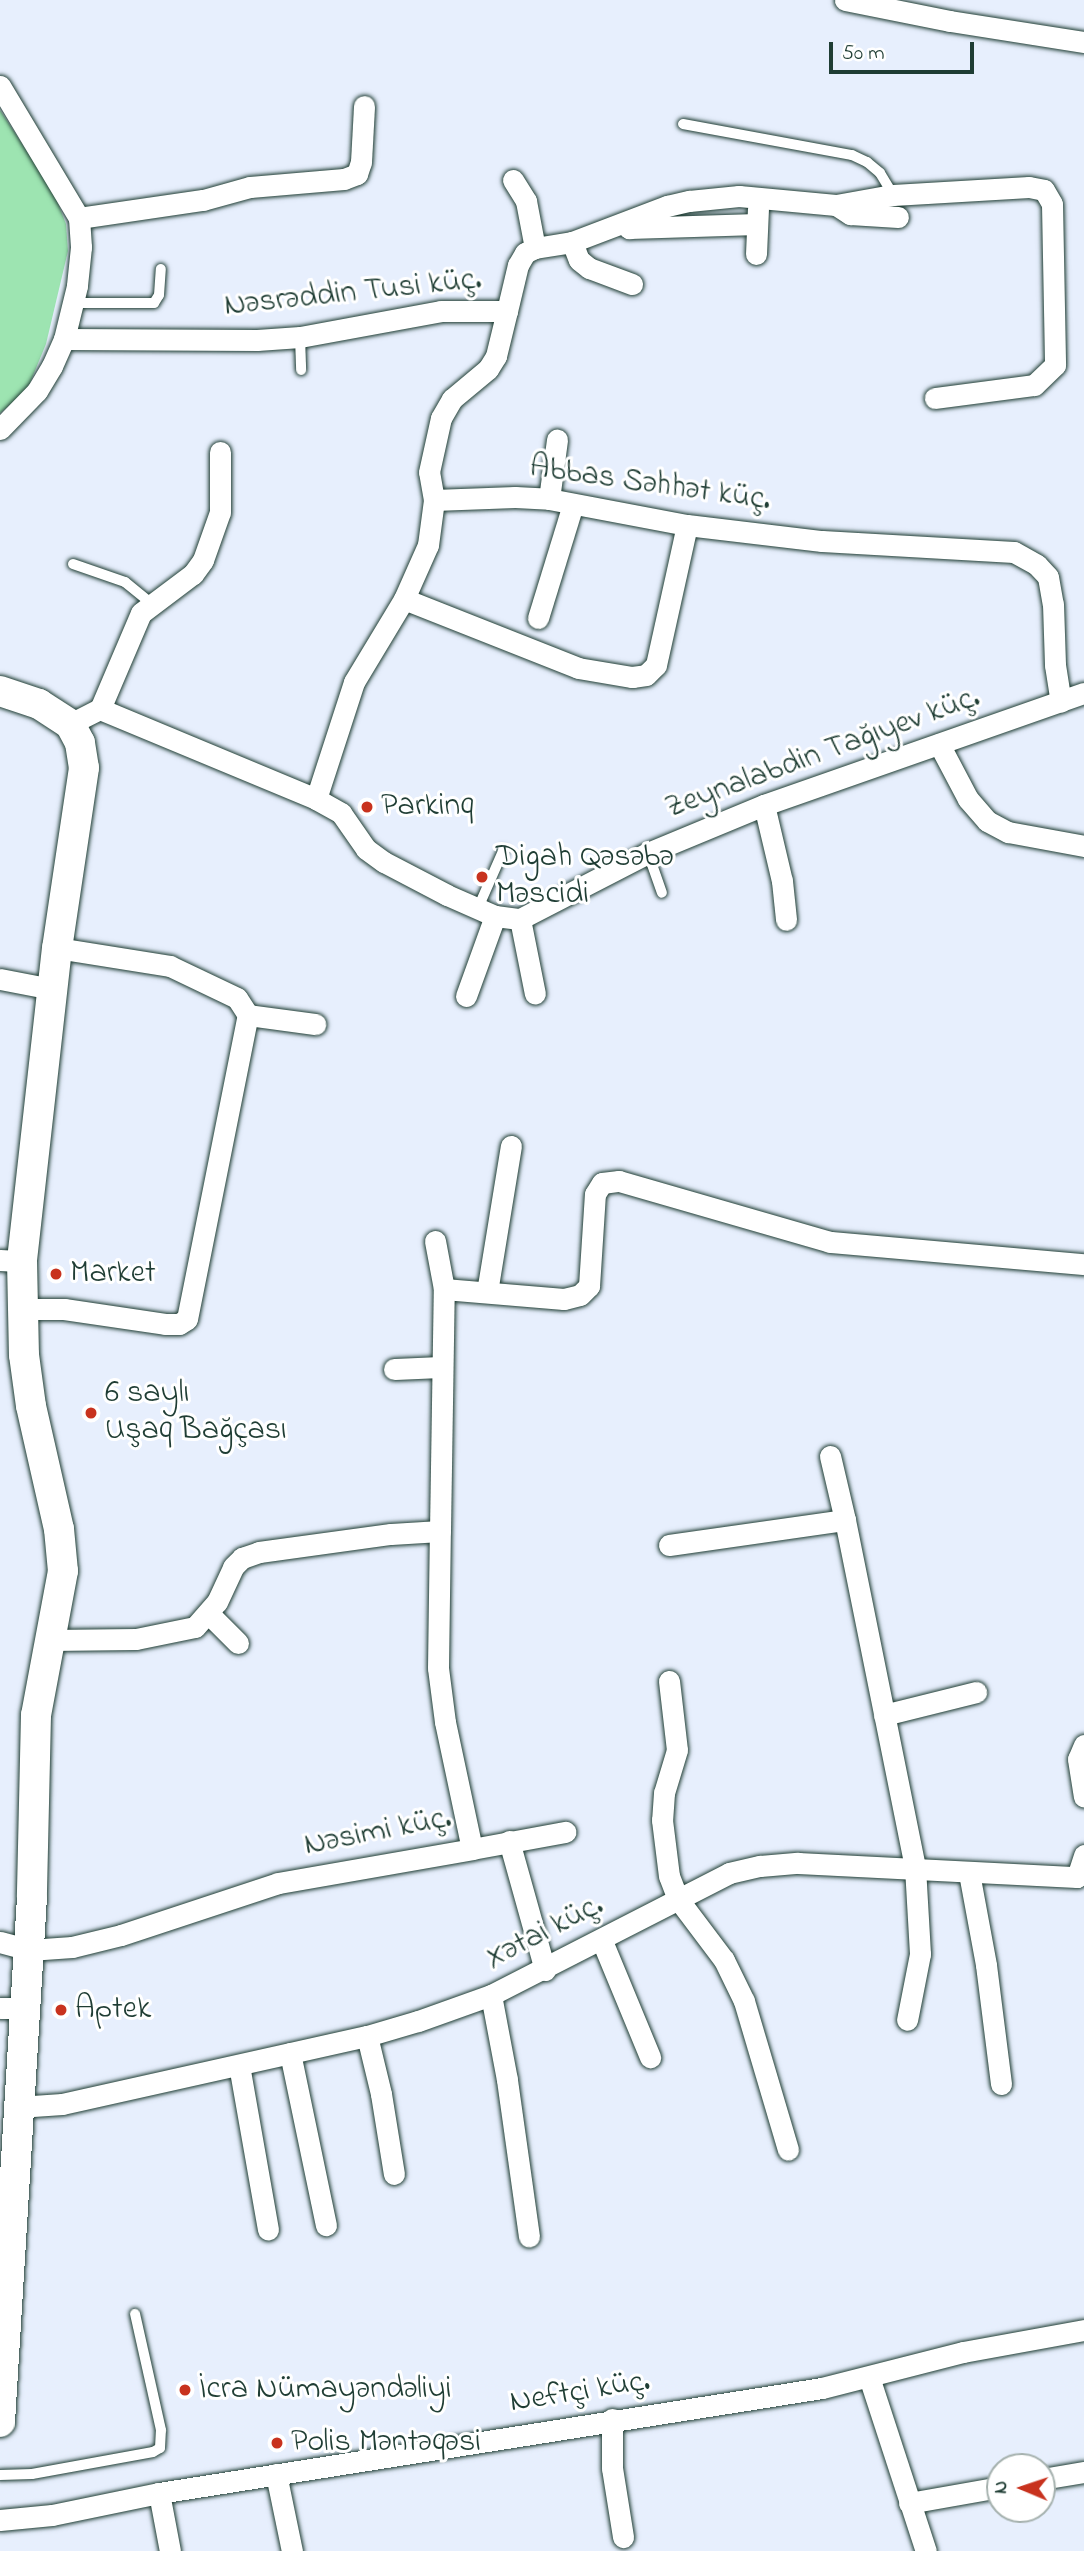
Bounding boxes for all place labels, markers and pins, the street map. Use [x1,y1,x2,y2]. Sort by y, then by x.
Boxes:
place label: Parkinq [381,788,474,826]
marker: Parkinq [359,799,375,815]
place label: Digah Qəsəbə Məscidi [496,840,674,915]
marker: Digah Qəsəbə Məscidi [474,869,490,885]
place label: Market [70,1255,156,1293]
marker: Market [48,1266,64,1282]
place label: 6 saylı Uşaq Bağçası [105,1376,287,1451]
marker: 6 saylı Uşaq Bağçası [83,1405,99,1421]
place label: Aptek [75,1991,151,2029]
marker: Aptek [53,2002,69,2018]
place label: İcra Nümayəndəliyi [199,2371,451,2409]
marker: İcra Nümayəndəliyi [177,2382,193,2398]
place label: Polis Məntəqəsi [291,2424,481,2462]
marker: Polis Məntəqəsi [269,2435,285,2451]

